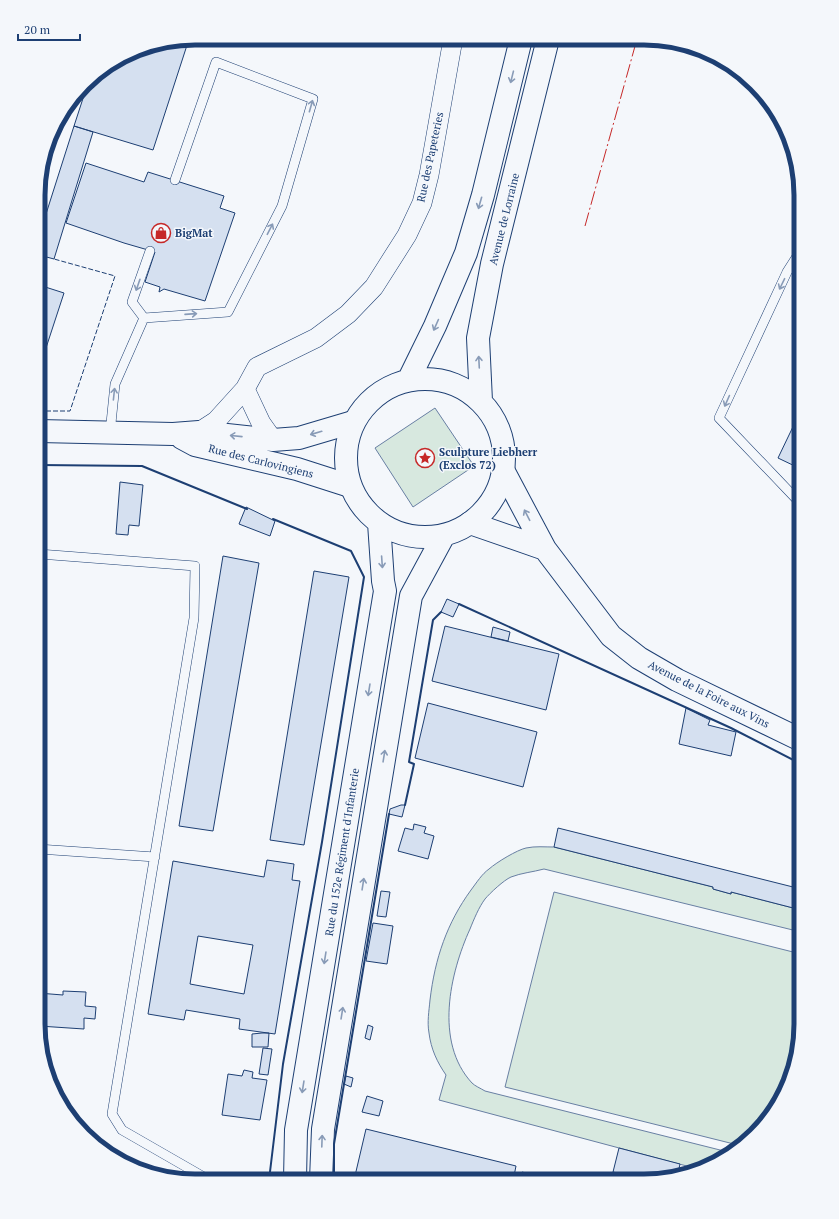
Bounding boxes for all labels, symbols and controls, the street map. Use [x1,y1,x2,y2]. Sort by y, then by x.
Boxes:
scale bar [18,16,80,42]
text: 20 m [24,22,51,37]
one-way arrow [507,70,515,83]
one-way arrow [307,100,315,113]
street label: Rue des Papeteries [414,110,446,203]
street label: Avenue de Lorraine [486,171,522,267]
one-way arrow [476,196,483,209]
shop icon: BigMat [150,222,172,244]
one-way arrow [267,223,275,235]
place label: BigMat [175,226,213,240]
one-way arrow [778,277,785,289]
one-way arrow [134,279,141,292]
one-way arrow [184,311,197,318]
one-way arrow [431,318,439,330]
one-way arrow [475,356,482,369]
one-way arrow [110,388,118,401]
one-way arrow [723,395,730,407]
one-way arrow [310,430,323,437]
one-way arrow [230,432,243,439]
street label: Rue des Carlovingiens [207,441,315,481]
place label: Sculpture Liebherr (Exclos 72) [439,445,538,472]
place icon: Sculpture Liebherr (Exclos 72) [414,447,436,469]
one-way arrow [522,509,530,521]
one-way arrow [378,555,385,568]
street label: Avenue de la Foire aux Vins [646,657,772,731]
one-way arrow [365,683,373,696]
one-way arrow [381,750,389,763]
street label: Rue du 152e Régiment d'Infanterie [322,767,362,937]
one-way arrow [359,878,367,891]
one-way arrow [321,951,329,964]
one-way arrow [338,1007,346,1020]
one-way arrow [299,1080,307,1093]
one-way arrow [319,1135,326,1148]

